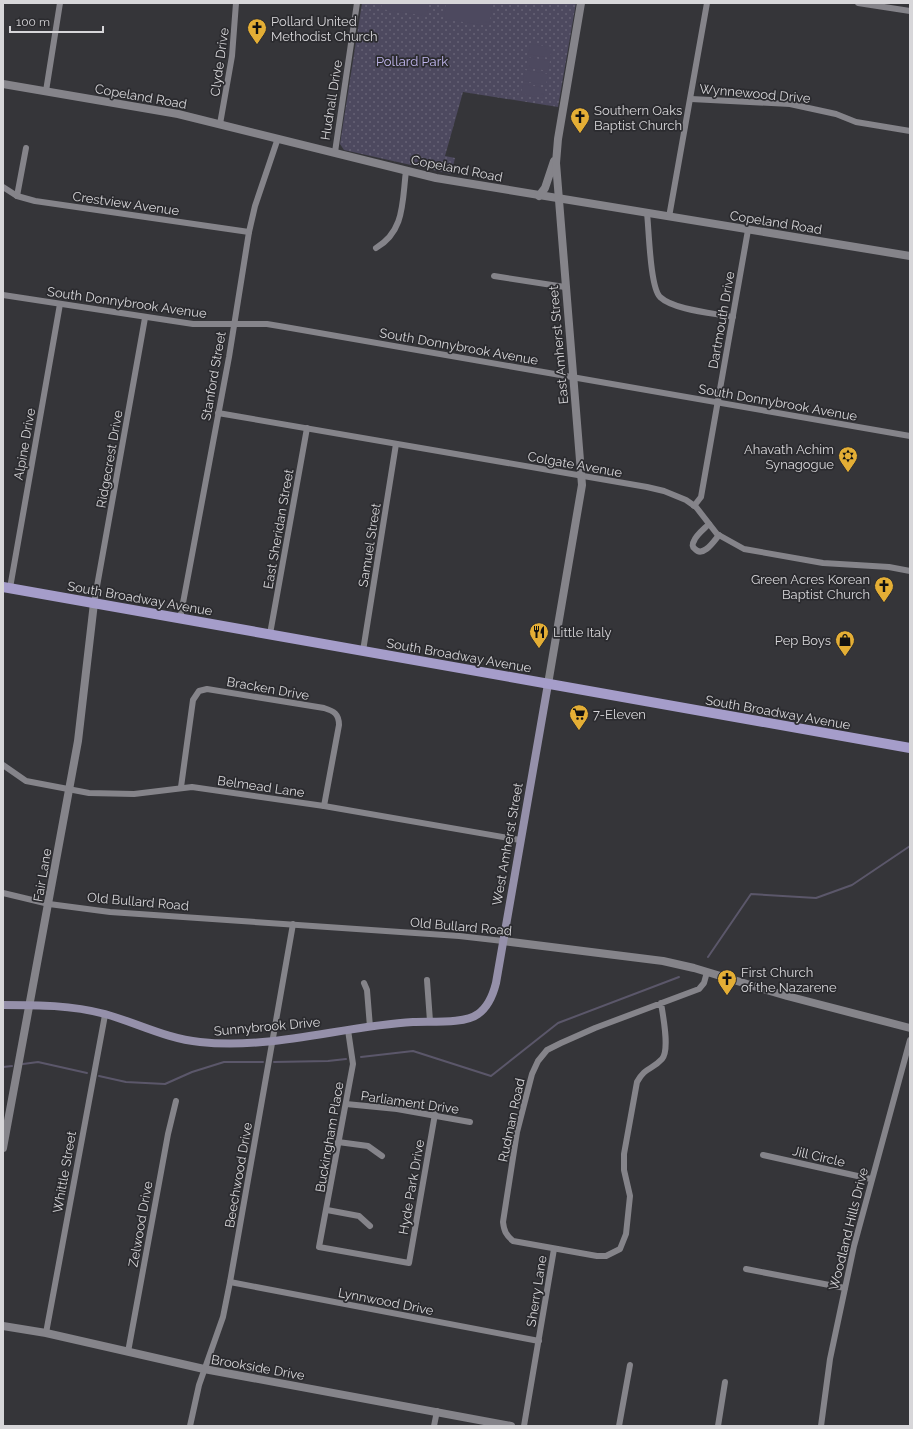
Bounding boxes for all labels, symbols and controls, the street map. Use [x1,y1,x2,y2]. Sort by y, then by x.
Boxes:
scale bar [10,8,103,34]
place label: Pollard United Methodist Church [271,14,378,44]
text: 100 m [16,15,50,29]
church icon: Pollard United Methodist Church [246,17,268,45]
street label: Clyde Drive [207,26,232,97]
park label: Pollard Park [376,54,448,69]
street label: Hudnall Drive [318,59,345,141]
street label: Copeland Road [94,81,188,112]
street label: Wynnewood Drive [699,81,811,106]
place label: Southern Oaks Baptist Church [594,103,682,133]
church icon: Southern Oaks Baptist Church [569,106,591,134]
street label: Copeland Road [410,152,504,185]
street label: Crestview Avenue [72,189,181,218]
street label: Copeland Road [729,208,823,237]
street label: Dartmouth Drive [706,270,738,370]
street label: South Donnybrook Avenue [46,284,208,321]
street label: East Amherst Street [546,284,571,405]
street label: South Donnybrook Avenue [378,325,540,368]
street label: Stanford Street [198,330,229,422]
street label: South Donnybrook Avenue [697,381,859,424]
street label: Alpine Drive [11,407,38,481]
street label: Ridgecrest Drive [94,409,126,509]
place label: Ahavath Achim Synagogue [744,442,834,472]
synagogue icon: Ahavath Achim Synagogue [837,445,859,473]
street label: Colgate Avenue [527,449,624,480]
street label: East Sheridan Street [261,467,297,590]
street label: Samuel Street [355,501,384,588]
place label: Green Acres Korean Baptist Church [751,572,870,602]
church icon: Green Acres Korean Baptist Church [873,575,895,603]
street label: South Broadway Avenue [66,578,214,619]
restaurant icon: Little Italy [528,621,550,649]
place label: Little Italy [553,625,612,640]
shop icon: Pep Boys [834,629,856,657]
place label: Pep Boys [775,633,831,648]
street label: South Broadway Avenue [385,635,533,676]
street label: Bracken Drive [225,674,311,703]
street label: South Broadway Avenue [704,692,852,733]
supermarket icon: 7-Eleven [568,703,590,731]
place label: 7-Eleven [593,707,646,722]
street label: Belmead Lane [216,773,306,800]
street label: West Amherst Street [489,781,526,907]
street label: Fair Lane [30,847,55,903]
street label: Old Bullard Road [86,890,190,913]
street label: Old Bullard Road [409,915,513,938]
place label: First Church of the Nazarene [741,965,837,995]
church icon: First Church of the Nazarene [716,968,738,996]
street label: Sunnybrook Drive [213,1014,321,1039]
street label: Rudman Road [495,1077,528,1163]
street label: Buckingham Place [312,1080,347,1194]
street label: Parliament Drive [360,1088,460,1117]
street label: Beechwood Drive [222,1121,255,1229]
street label: Whittle Street [50,1129,79,1214]
street label: Hyde Park Drive [396,1138,427,1236]
street label: Jill Circle [791,1143,847,1170]
street label: Woodland Hills Drive [826,1166,871,1292]
street label: Zelwood Drive [126,1180,156,1268]
street label: Sherry Lane [523,1254,550,1328]
street label: Lynnwood Drive [337,1285,435,1318]
street label: Brookside Drive [210,1352,306,1383]

